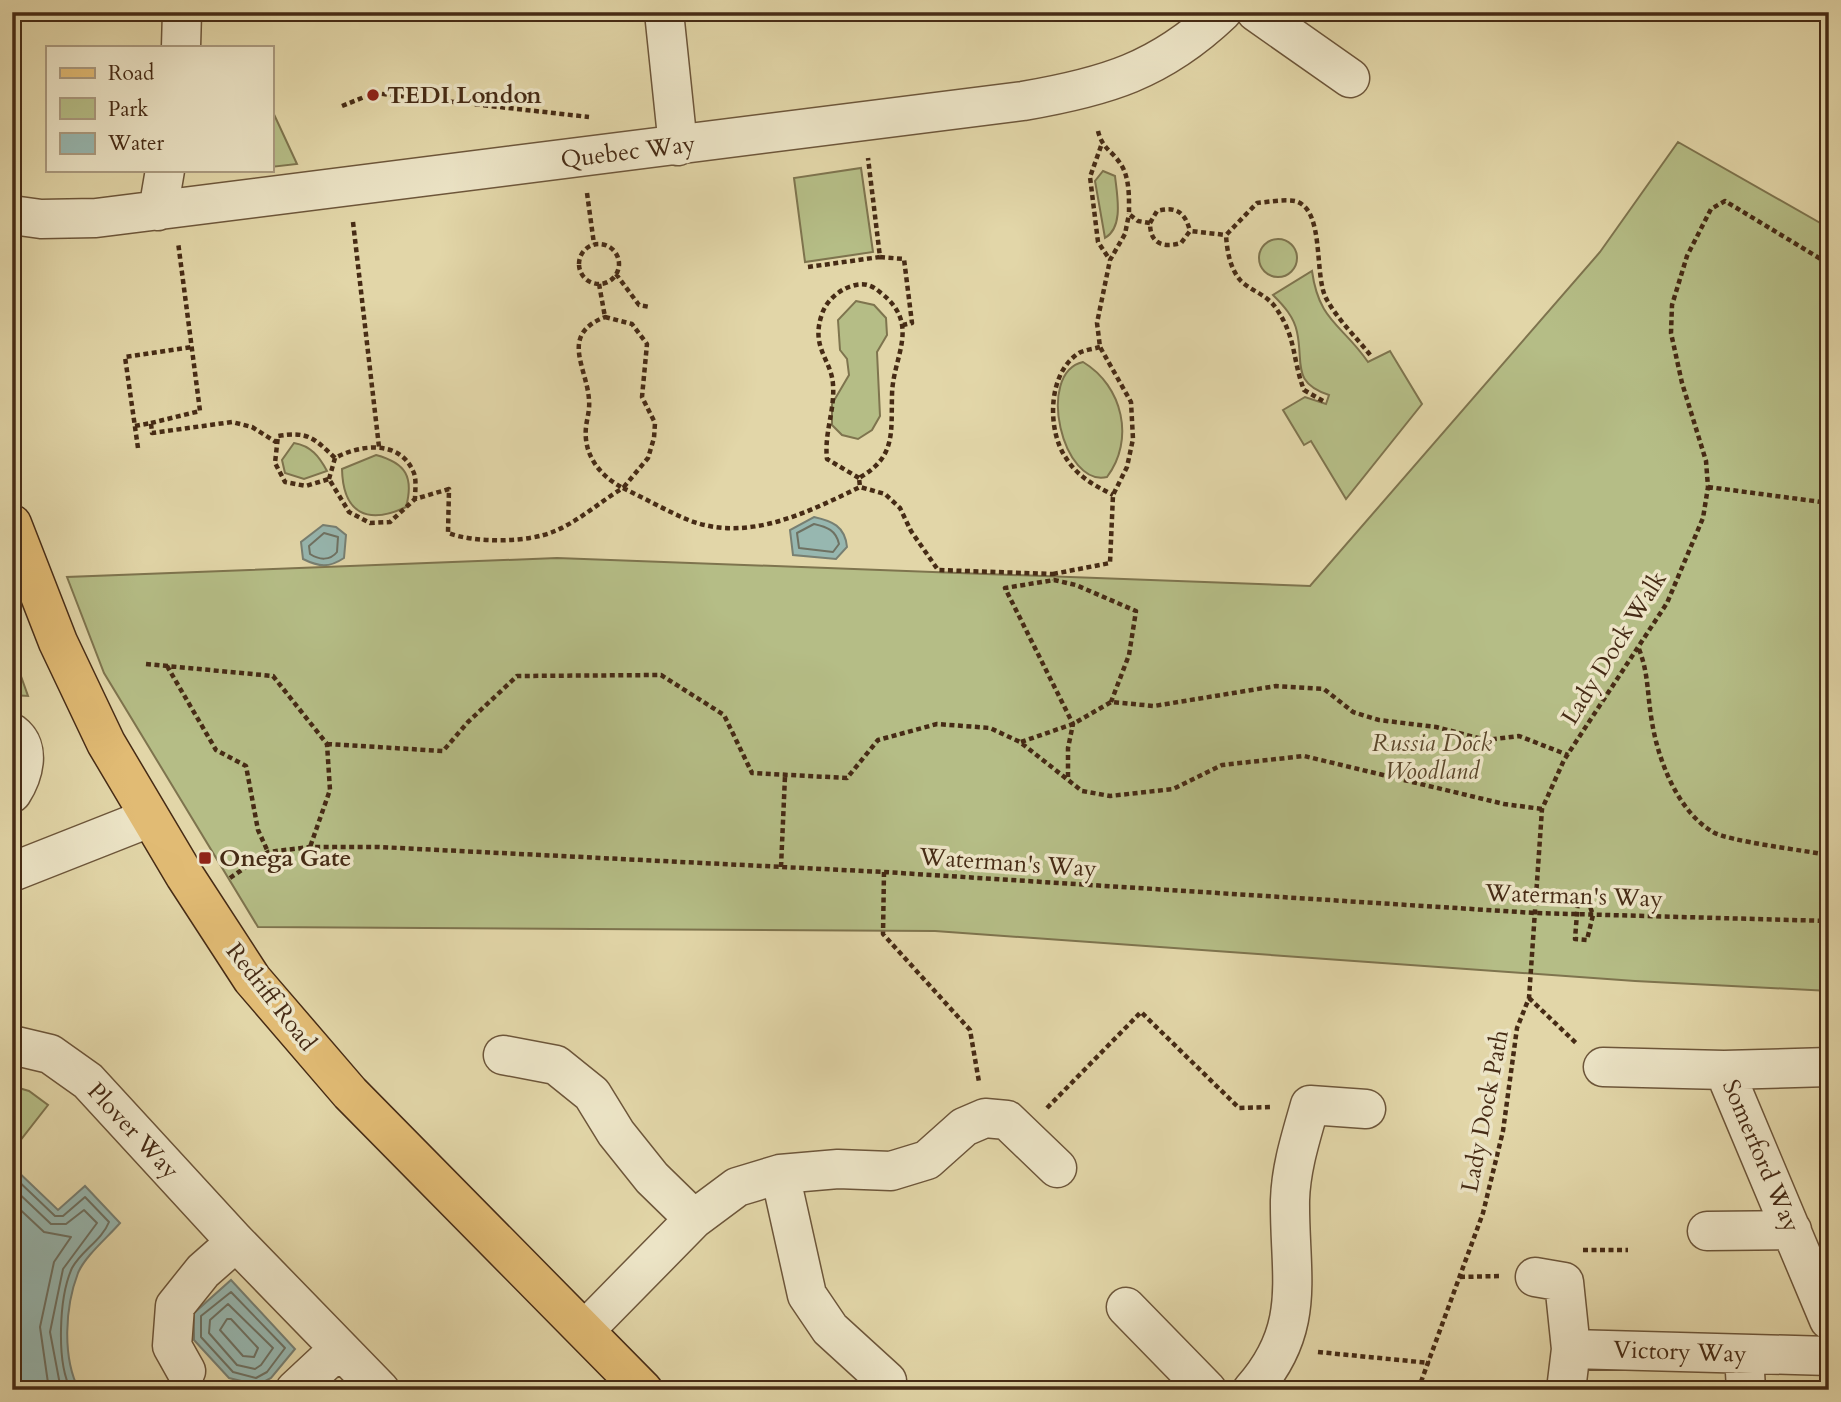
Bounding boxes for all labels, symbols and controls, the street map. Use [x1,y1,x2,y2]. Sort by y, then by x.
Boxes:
legend [46,46,273,172]
text: Road [108,59,154,88]
place label: TEDI London [387,79,542,112]
marker: TEDI London [365,87,381,103]
text: Park [108,95,149,124]
street label: Quebec Way [559,127,698,177]
text: Water [107,129,164,158]
street label: Lady Dock Walk [1554,565,1675,731]
park label: Russia Dock Woodland [1372,727,1492,788]
street label: Waterman's Way [917,840,1098,886]
place label: Onega Gate [219,842,351,875]
marker: Onega Gate [197,850,213,866]
street label: Waterman's Way [1484,876,1664,916]
street label: Redriff Road [218,936,324,1058]
street label: Lady Dock Path [1453,1027,1517,1195]
street label: Plover Way [80,1075,187,1187]
street label: Somerford Way [1714,1075,1808,1238]
street label: Victory Way [1613,1333,1748,1371]

